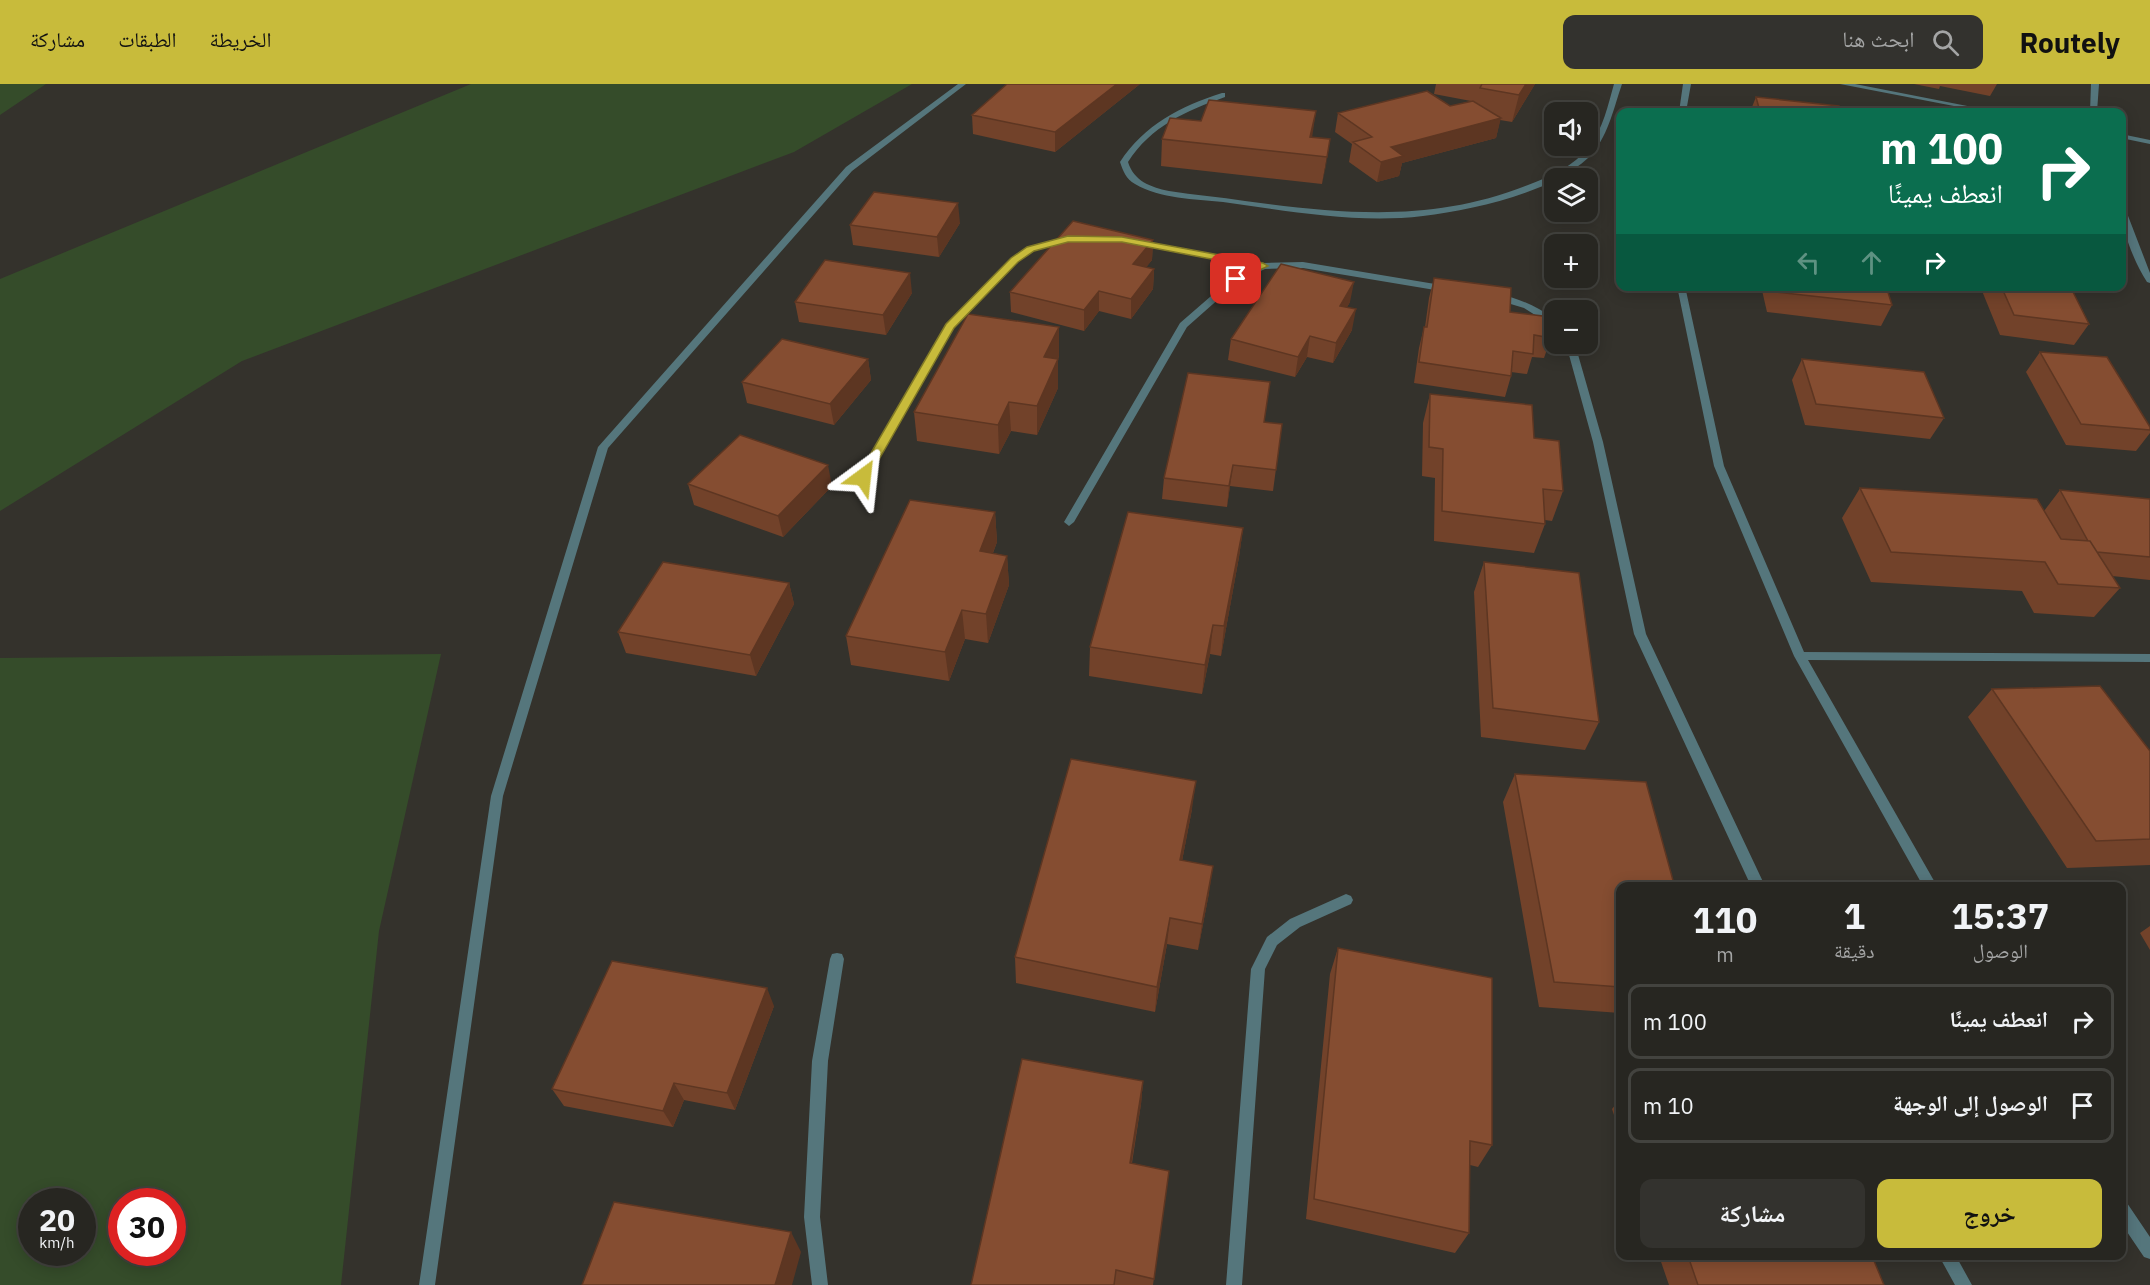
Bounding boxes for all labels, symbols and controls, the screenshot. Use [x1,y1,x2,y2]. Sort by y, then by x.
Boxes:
search box [1563,15,1983,69]
text: ابحث هنا [1842,24,1914,53]
text: Routely [2019,24,2120,61]
text: مشاركة [30,25,85,53]
text: الطبقات [118,25,177,53]
text: الخريطة [210,25,271,53]
icon: search [1929,26,1962,59]
map controls [1544,102,1598,354]
button: sound [1544,102,1598,156]
text: 100 m [1880,121,2003,176]
icon: right [2024,132,2102,210]
button: layers [1544,168,1598,222]
text: انعطف يمينًا [1888,175,2003,210]
button: + [1544,234,1598,288]
icon: left [1792,246,1825,279]
icon: ahead [1855,246,1888,279]
icon: right [1918,246,1951,279]
pin [1210,253,1261,304]
icon: arrive [1219,262,1252,295]
button: − [1544,300,1598,354]
position arrow [831,445,895,509]
text: 1 [1843,892,1865,939]
text: 15:37 [1951,892,2049,939]
text: 110 [1693,896,1757,943]
text: دقيقة [1834,937,1875,964]
text: الوصول [1973,937,2028,964]
text: m [1716,941,1734,968]
text: انعطف يمينًا [1950,1004,2048,1033]
icon: right [2066,1005,2099,1038]
text: 100 m [1643,1007,1707,1036]
text: الوصول إلى الوجهة [1893,1088,2048,1117]
icon: arrive [2066,1089,2099,1122]
text: 10 m [1643,1091,1694,1120]
button: مشاركة [1640,1179,1865,1248]
button: خروج [1877,1179,2102,1248]
speed limit sign: 30 [108,1188,186,1266]
text: 20 [39,1200,75,1239]
text: km/h [39,1233,75,1252]

